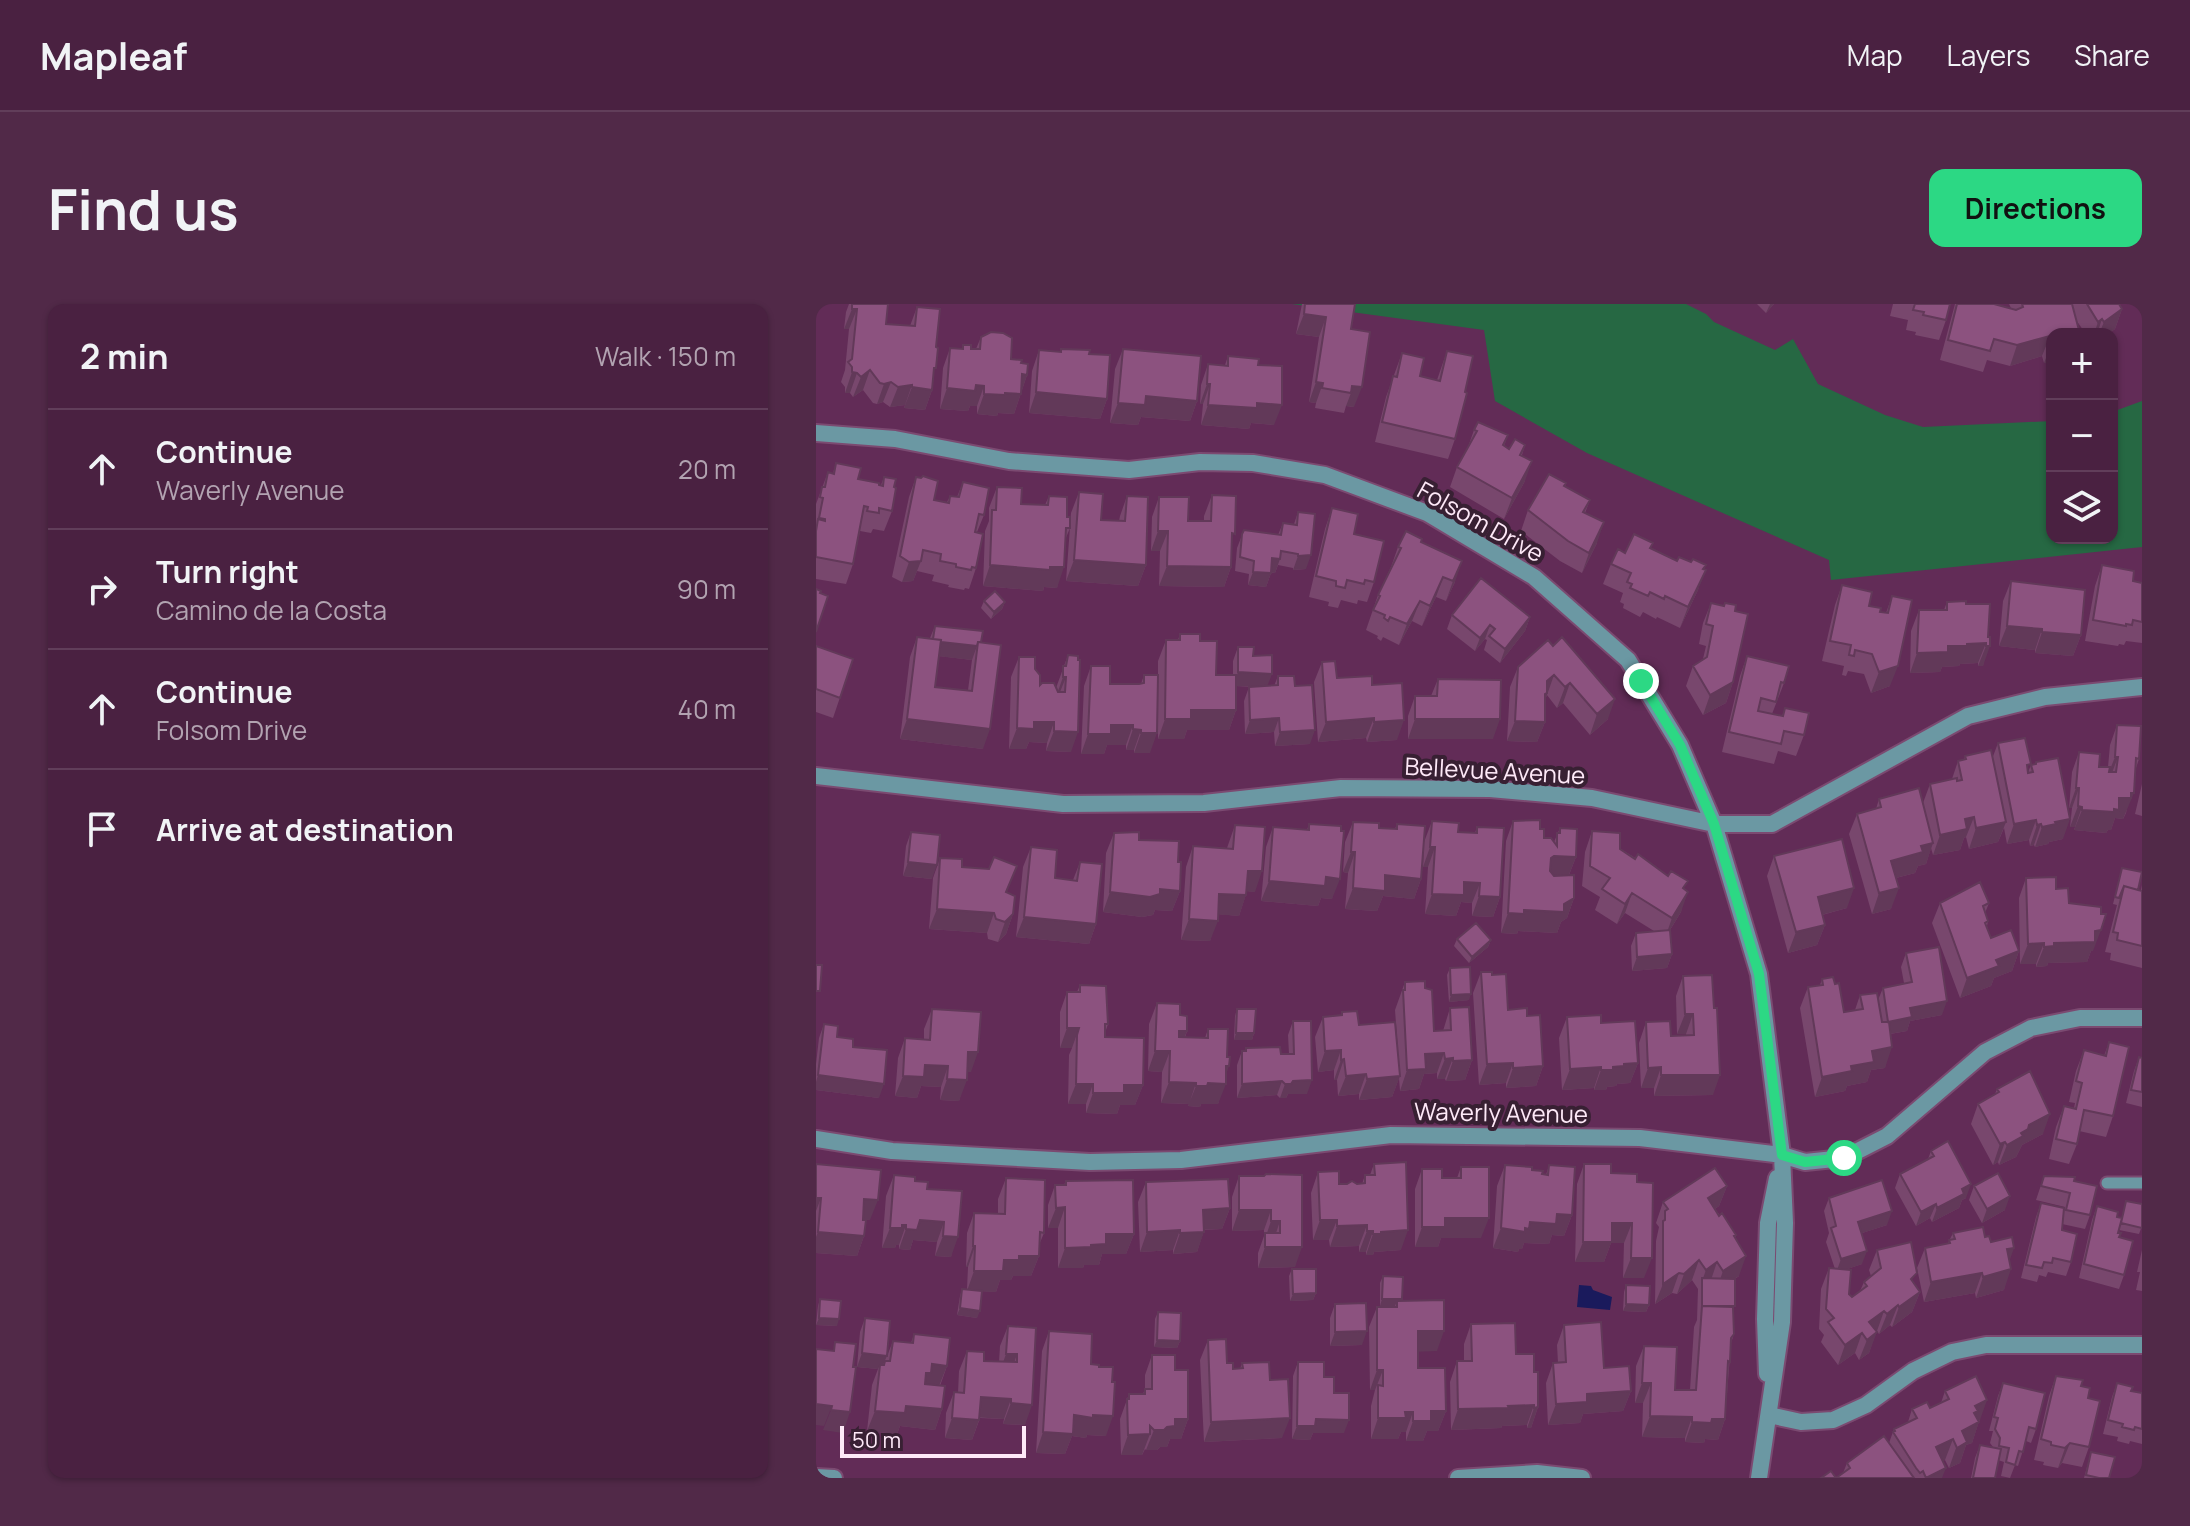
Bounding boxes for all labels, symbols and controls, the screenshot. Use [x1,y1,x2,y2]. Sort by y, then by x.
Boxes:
text: Mapleaf [40,29,187,81]
text: Map [1847,36,1903,74]
text: Layers [1947,36,2030,74]
text: Share [2074,36,2150,74]
button: Directions [1929,169,2142,247]
text: Find us [48,170,239,247]
map controls [2046,328,2118,544]
button: + [2046,328,2118,400]
text: 2 min [80,333,168,379]
text: Walk · 150 m [595,338,736,374]
button: − [2046,400,2118,472]
text: Continue [156,431,292,472]
icon: ahead [80,447,124,491]
text: 20 m [678,451,736,487]
text: Waverly Avenue [156,472,344,508]
button: layers [2046,472,2118,544]
street label: Folsom Drive [1412,473,1550,569]
text: Turn right [156,551,299,592]
icon: right [80,567,124,611]
text: 90 m [677,571,736,607]
text: Camino de la Costa [156,592,387,628]
route end [1623,663,1659,699]
text: Continue [156,671,292,712]
icon: ahead [80,687,124,731]
text: 40 m [678,691,736,727]
text: Folsom Drive [156,712,307,748]
street label: Bellevue Avenue [1404,749,1586,791]
icon: arrive [80,807,124,851]
text: Arrive at destination [156,809,454,850]
street label: Waverly Avenue [1414,1094,1588,1130]
route start [1826,1140,1862,1176]
scale bar [840,1422,1026,1458]
text: 50 m [852,1425,901,1455]

